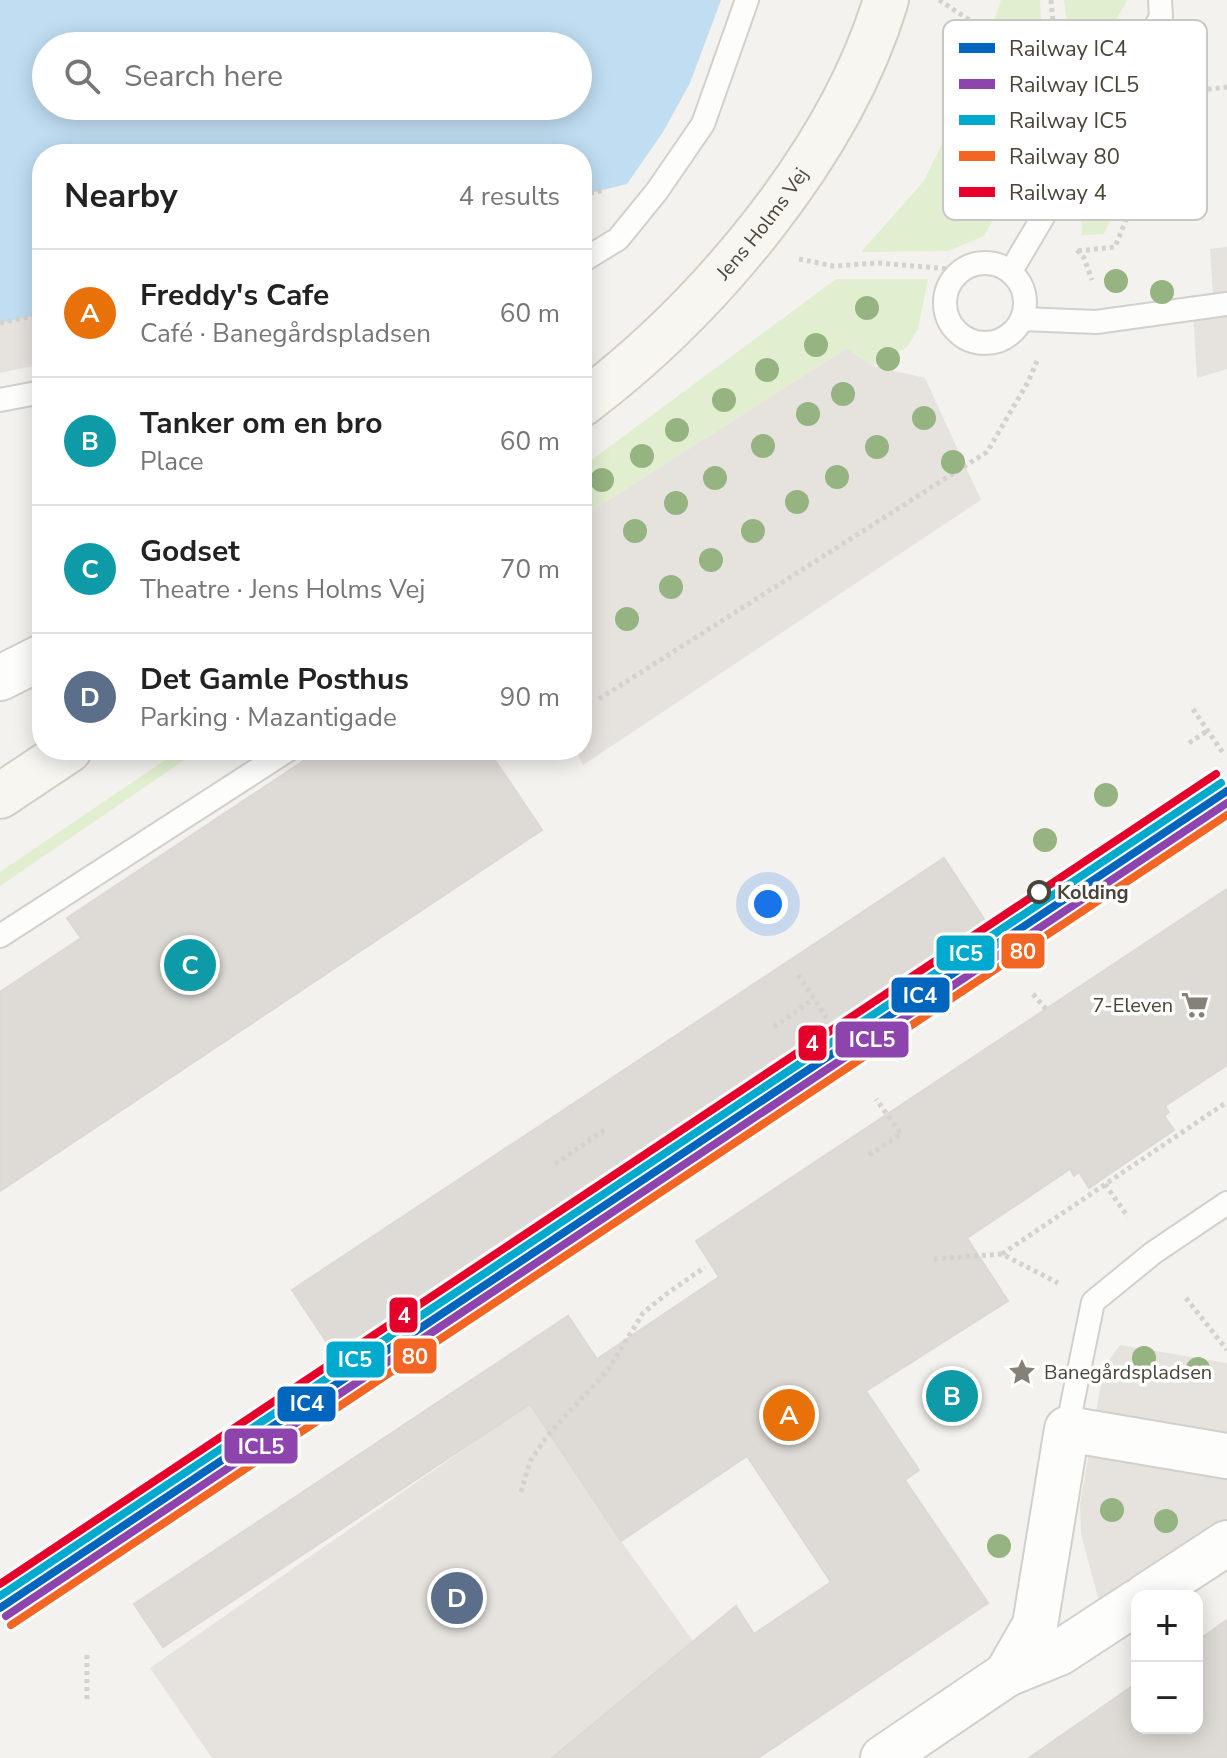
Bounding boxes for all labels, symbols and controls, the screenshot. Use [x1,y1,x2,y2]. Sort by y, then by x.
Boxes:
legend [943,20,1207,220]
search box [32,32,592,120]
text: Railway IC4 [1009,34,1127,64]
icon: search [60,54,104,98]
text: Search here [124,56,283,97]
text: Railway ICL5 [1009,70,1139,100]
text: Railway IC5 [1009,106,1127,136]
text: Railway 80 [1009,142,1120,172]
street label: Jens Holms Vej [709,162,814,286]
text: Nearby [64,173,178,219]
text: Railway 4 [1009,178,1107,208]
text: 4 results [459,179,560,214]
text: Freddy's Cafe [140,275,329,316]
text: A [80,296,100,331]
text: 60 m [500,296,560,331]
text: Café · Banegårdspladsen [140,316,431,351]
text: Tanker om en bro [140,403,383,444]
text: B [81,424,99,459]
text: 60 m [500,424,560,459]
text: Place [140,444,204,479]
text: Godset [140,531,240,572]
text: C [81,552,99,587]
text: 70 m [500,552,560,587]
text: Theatre · Jens Holms Vej [140,572,425,607]
text: Det Gamle Posthus [140,659,409,700]
text: D [80,680,100,715]
text: 90 m [500,680,560,715]
text: Parking · Mazantigade [140,700,397,735]
place label: Kolding [1057,879,1129,906]
marker: Kolding [1028,881,1050,903]
your location [748,884,788,924]
line badge: 80 [1000,932,1046,970]
line badge: IC5 [935,934,996,972]
pin: C [164,935,216,995]
text: 80 [1010,937,1036,967]
text: IC5 [949,939,983,969]
line badge: IC4 [890,976,951,1014]
text: IC4 [903,981,937,1011]
supermarket icon: 7-Eleven [1180,990,1210,1020]
place label: 7-Eleven [1092,992,1173,1019]
line badge: ICL5 [834,1020,910,1059]
line badge: 4 [797,1024,828,1062]
text: ICL5 [849,1025,895,1055]
text: 4 [805,1029,819,1059]
line badge: 4 [388,1296,419,1334]
text: 4 [397,1301,411,1331]
line badge: 80 [392,1337,438,1375]
line badge: IC5 [325,1340,386,1379]
text: 80 [402,1342,428,1372]
text: IC5 [338,1345,372,1375]
place icon: Banegårdspladsen [1007,1357,1037,1387]
place label: Banegårdspladsen [1044,1359,1212,1386]
pin: B [926,1366,978,1426]
line badge: IC4 [276,1385,337,1423]
pin: A [763,1385,815,1445]
text: IC4 [290,1389,324,1419]
line badge: ICL5 [223,1427,299,1465]
text: ICL5 [238,1432,284,1462]
pin: D [431,1568,483,1628]
map controls [1131,1590,1203,1734]
button: + [1131,1590,1203,1662]
button: − [1131,1662,1203,1734]

